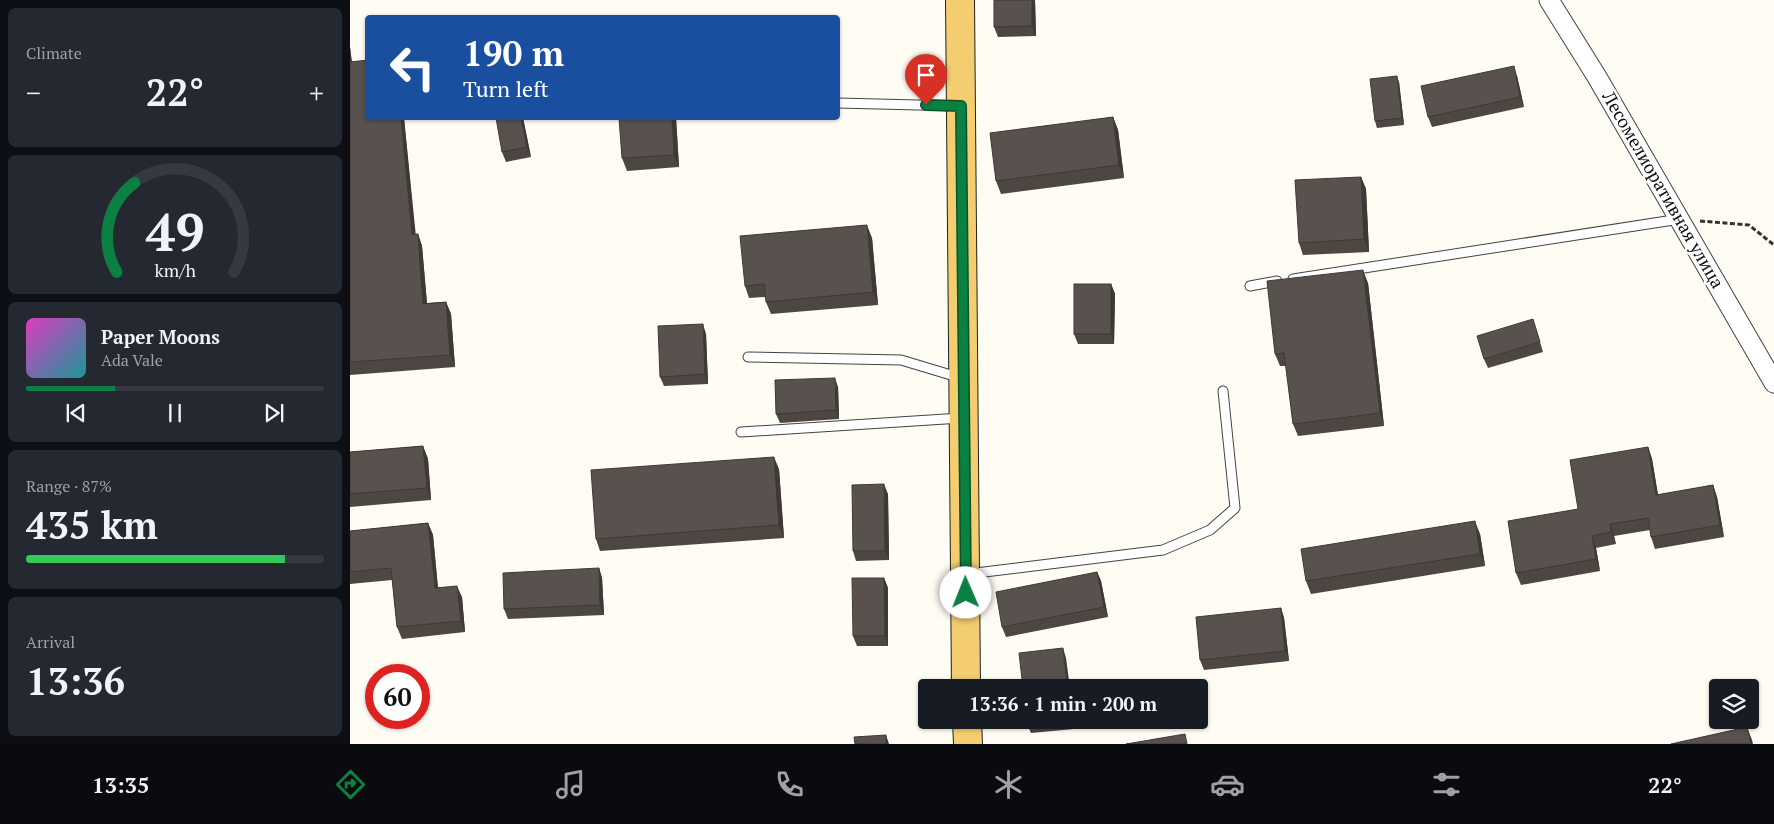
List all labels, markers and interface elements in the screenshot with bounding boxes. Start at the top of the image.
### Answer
text: 190 m [463,30,564,76]
icon: left [380,35,445,100]
text: Climate [26,42,82,64]
pin [905,54,947,105]
icon: arrive [912,61,940,89]
text: 22° [146,67,204,117]
text: − [26,74,41,111]
text: + [309,74,324,111]
text: Turn left [463,74,549,103]
street label: Лесомелиоративная улица [1597,86,1730,292]
text: 49 [146,197,204,266]
text: km/h [154,258,196,282]
text: Paper Moons [101,324,220,349]
text: Ada Vale [101,349,163,371]
icon: previous [62,399,90,427]
icon: pause [161,399,189,427]
icon: next [260,399,288,427]
text: Range · 87% [26,475,112,497]
text: 435 km [26,500,158,550]
position arrow [939,566,991,618]
text: Arrival [26,631,75,653]
text: 13:36 [26,656,125,706]
speed limit sign: 60 [365,664,430,729]
map controls [1709,679,1759,729]
button: layers [1709,679,1759,729]
text: 13:36 · 1 min · 200 m [969,691,1157,716]
icon: directions [333,767,368,802]
icon: music [553,767,588,802]
icon: phone [772,767,807,802]
icon: climate [991,767,1026,802]
icon: car [1210,767,1245,802]
icon: filters [1429,767,1464,802]
text: 13:35 [92,770,149,799]
text: 22° [1648,770,1682,799]

